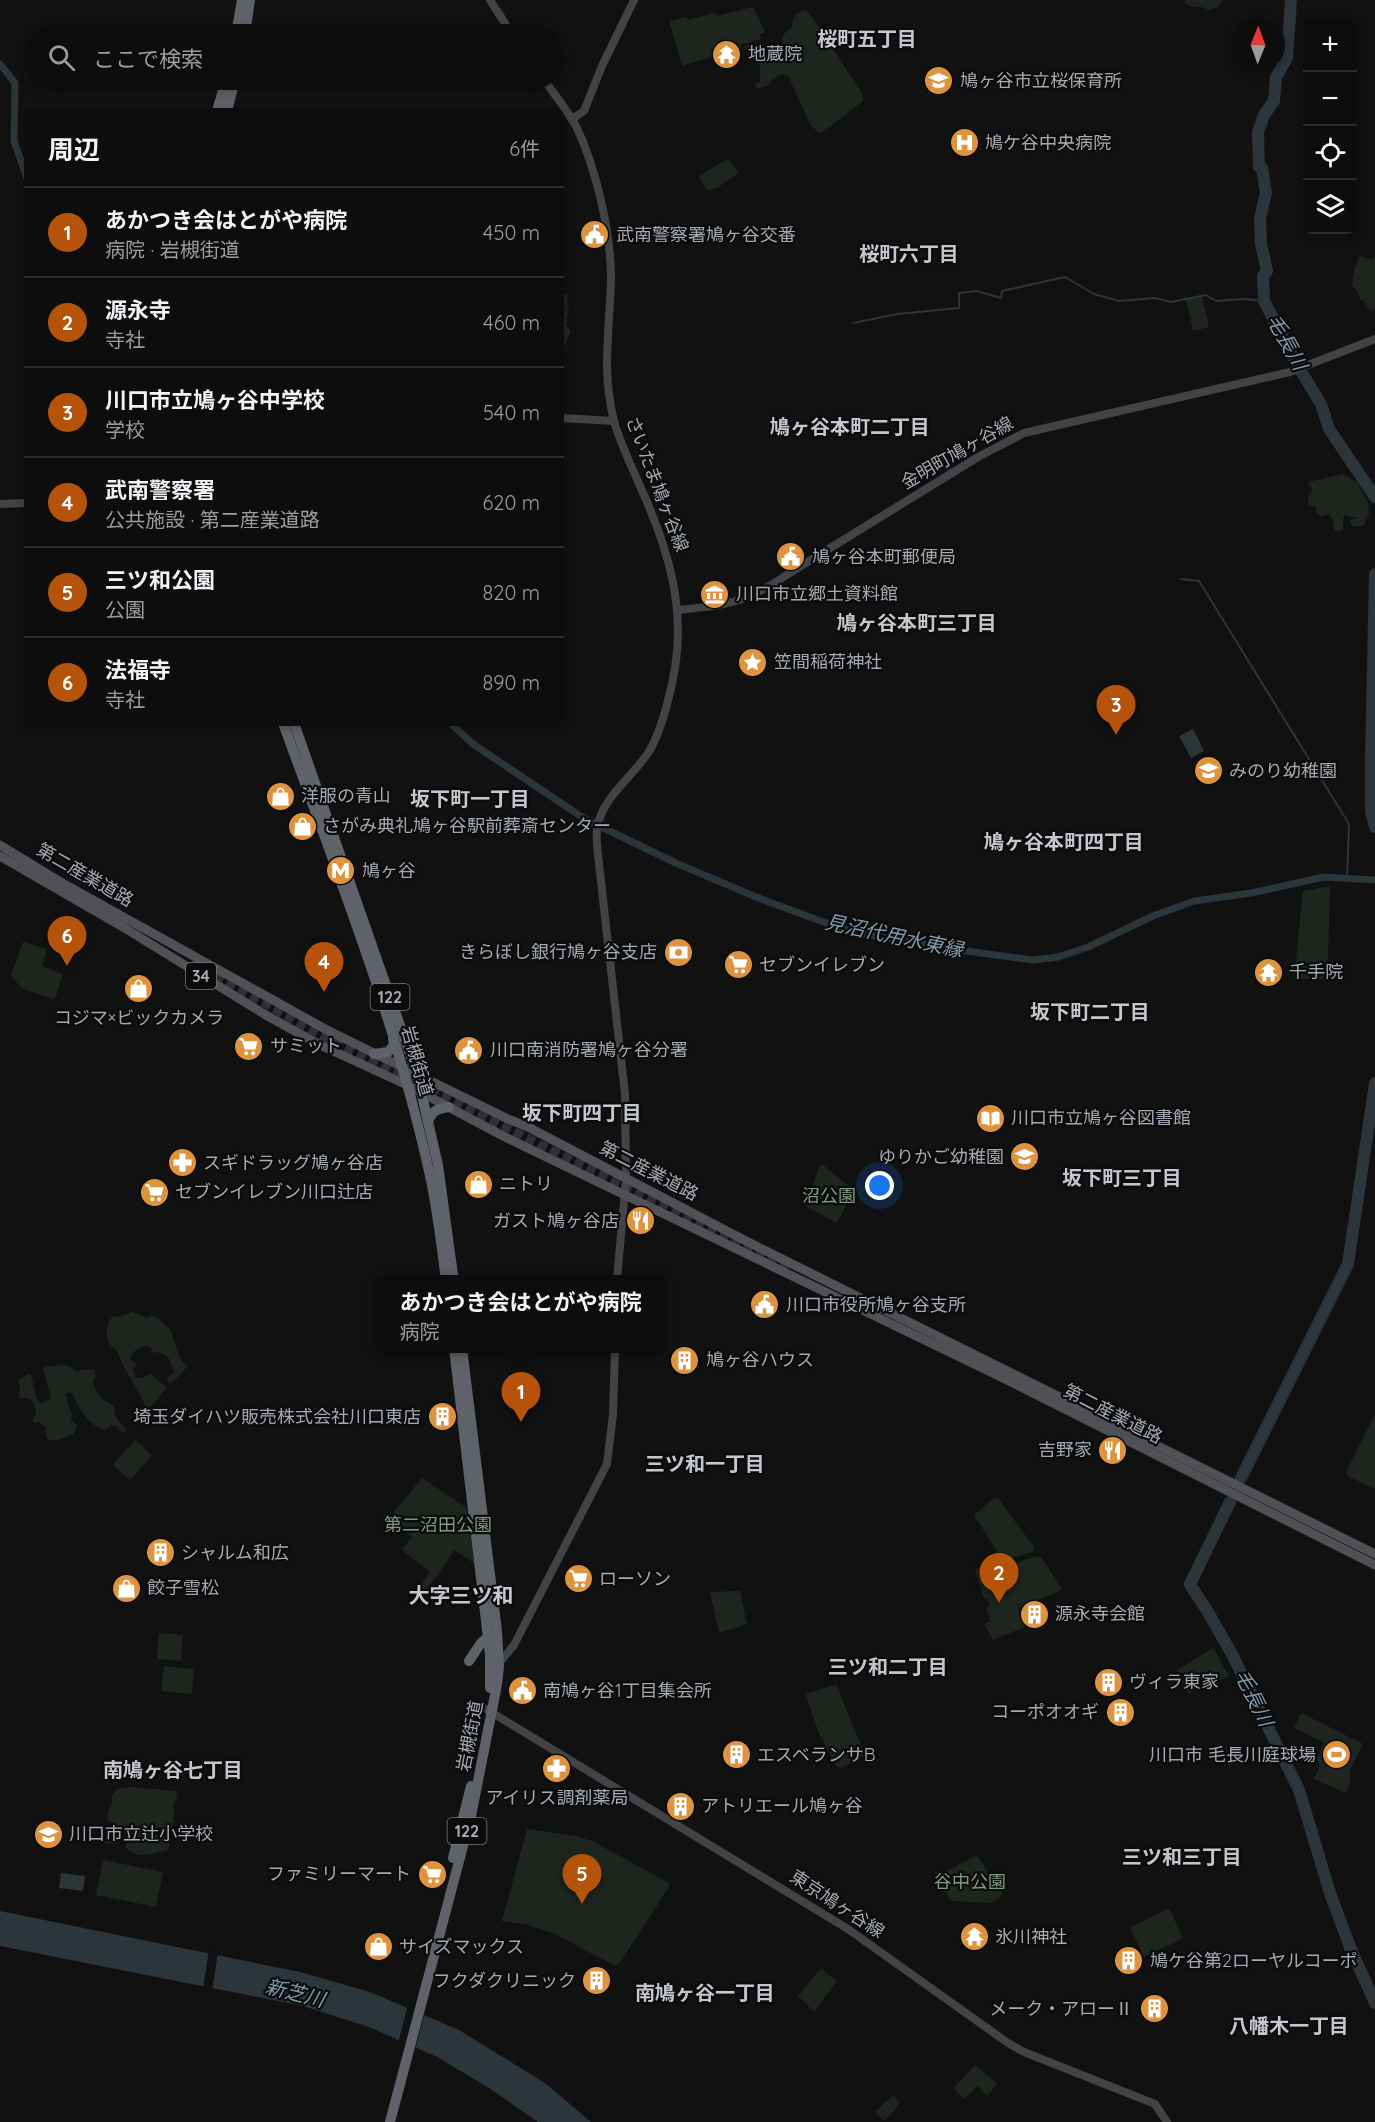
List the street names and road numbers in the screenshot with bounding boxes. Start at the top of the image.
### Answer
street label: 金明町鳩ヶ谷線 [896,411,1017,494]
street label: さいたま鳩ヶ谷線 [621,413,694,555]
street label: 第二産業道路 [33,838,138,912]
road number: 34 [186,963,216,989]
road number: 122 [370,984,410,1010]
street label: 岩槻街道 [397,1023,438,1099]
street label: 第二産業道路 [596,1136,703,1205]
street label: 第二産業道路 [1060,1379,1167,1448]
street label: 岩槻街道 [451,1698,488,1773]
road number: 122 [448,1818,486,1844]
street label: 東京鳩ヶ谷線 [786,1865,889,1943]

